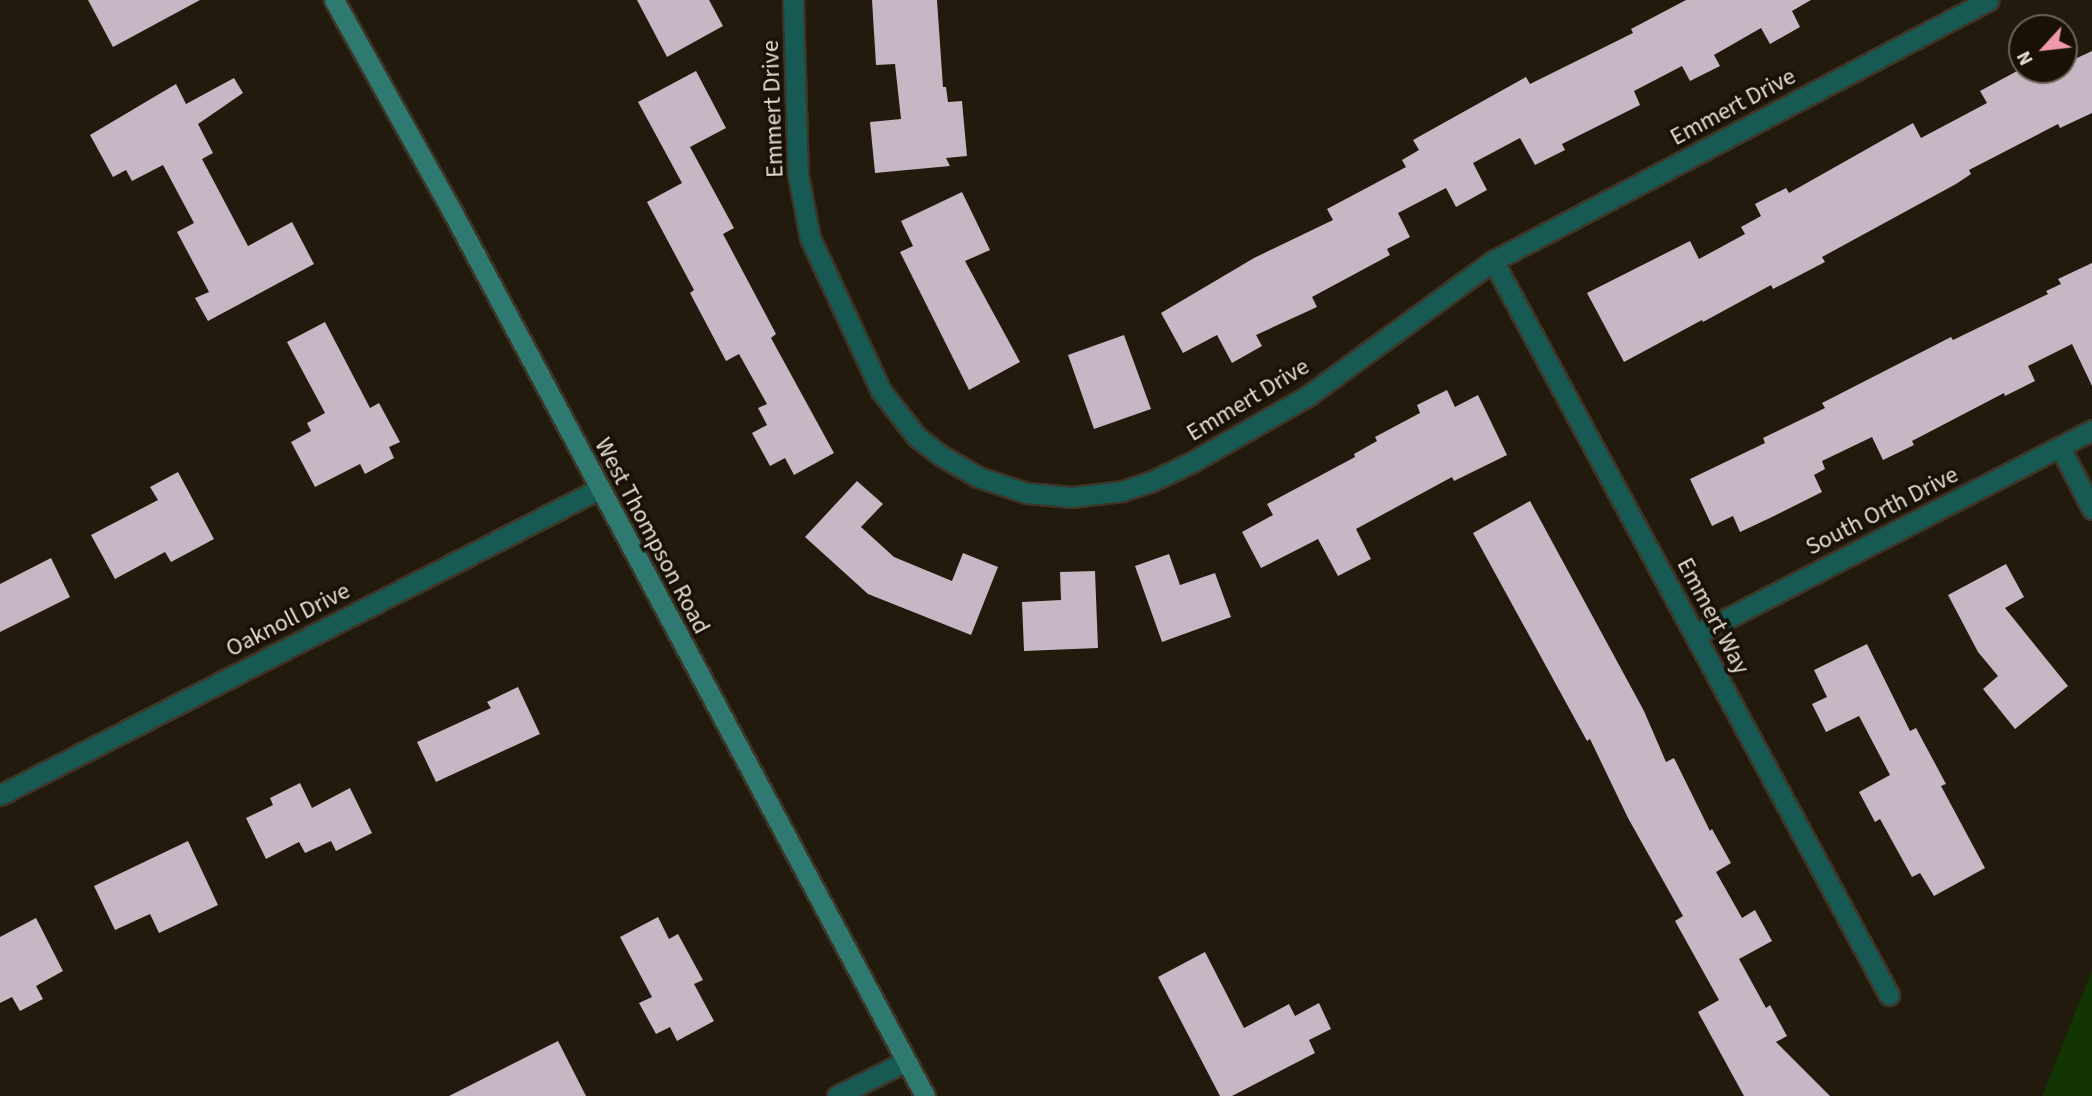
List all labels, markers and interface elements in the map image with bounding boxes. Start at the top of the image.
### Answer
north arrow [2008,14,2078,84]
street label: Emmert Drive [756,40,790,178]
text: N [2011,46,2041,70]
street label: Emmert Drive [1665,62,1801,152]
street label: Emmert Drive [1182,352,1314,448]
street label: West Thompson Road [588,433,716,639]
street label: South Orth Drive [1801,460,1963,562]
street label: Emmert Way [1670,553,1756,679]
street label: Oaknoll Drive [221,577,355,663]

